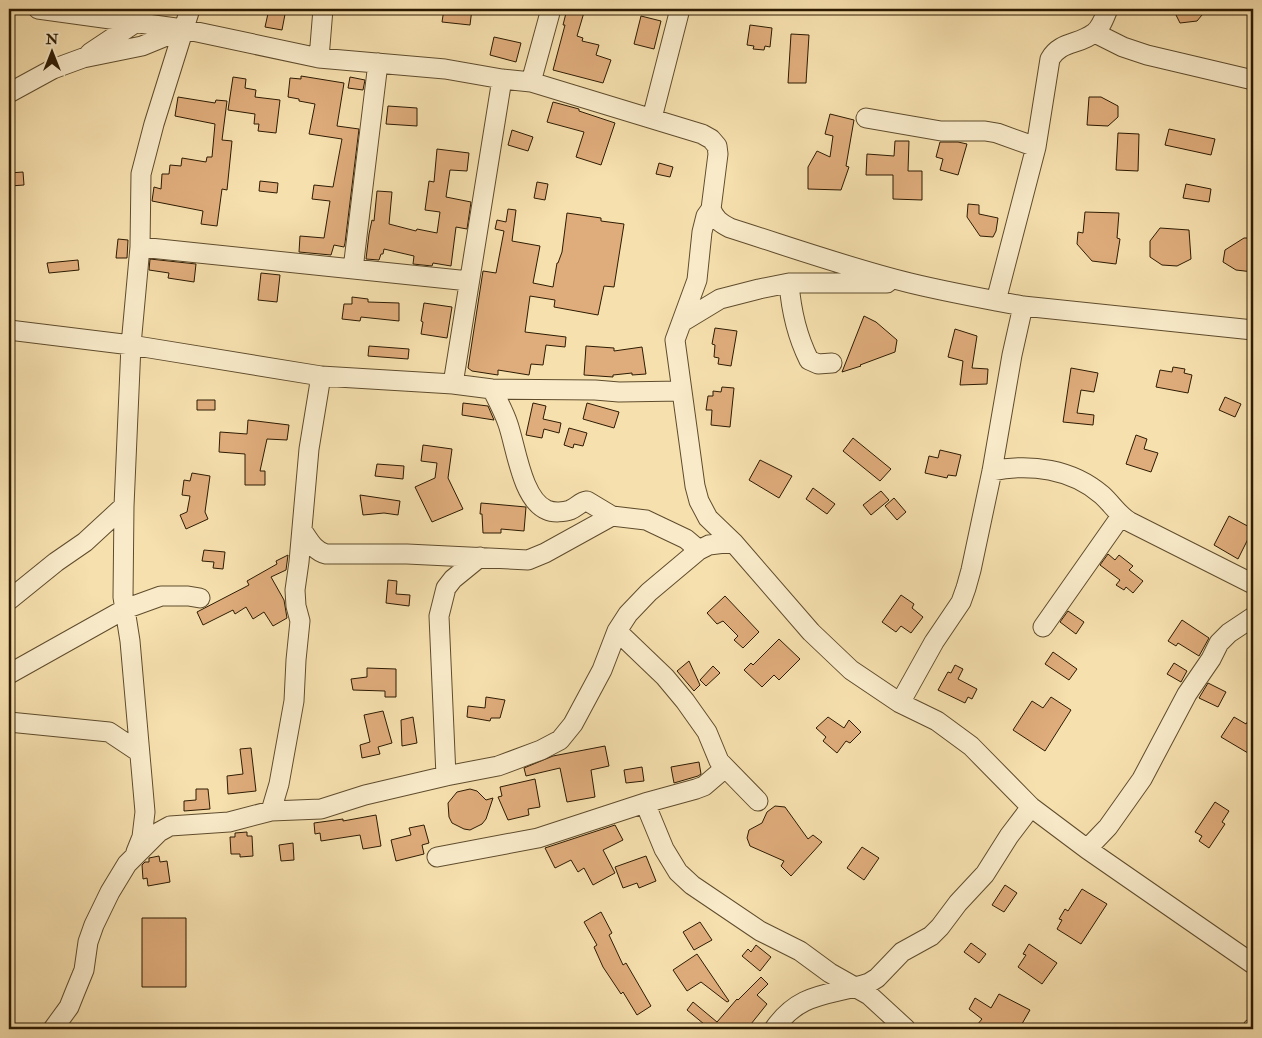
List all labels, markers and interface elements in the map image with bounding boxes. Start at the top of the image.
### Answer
north arrow [28,28,78,78]
text: N [45,31,59,48]

